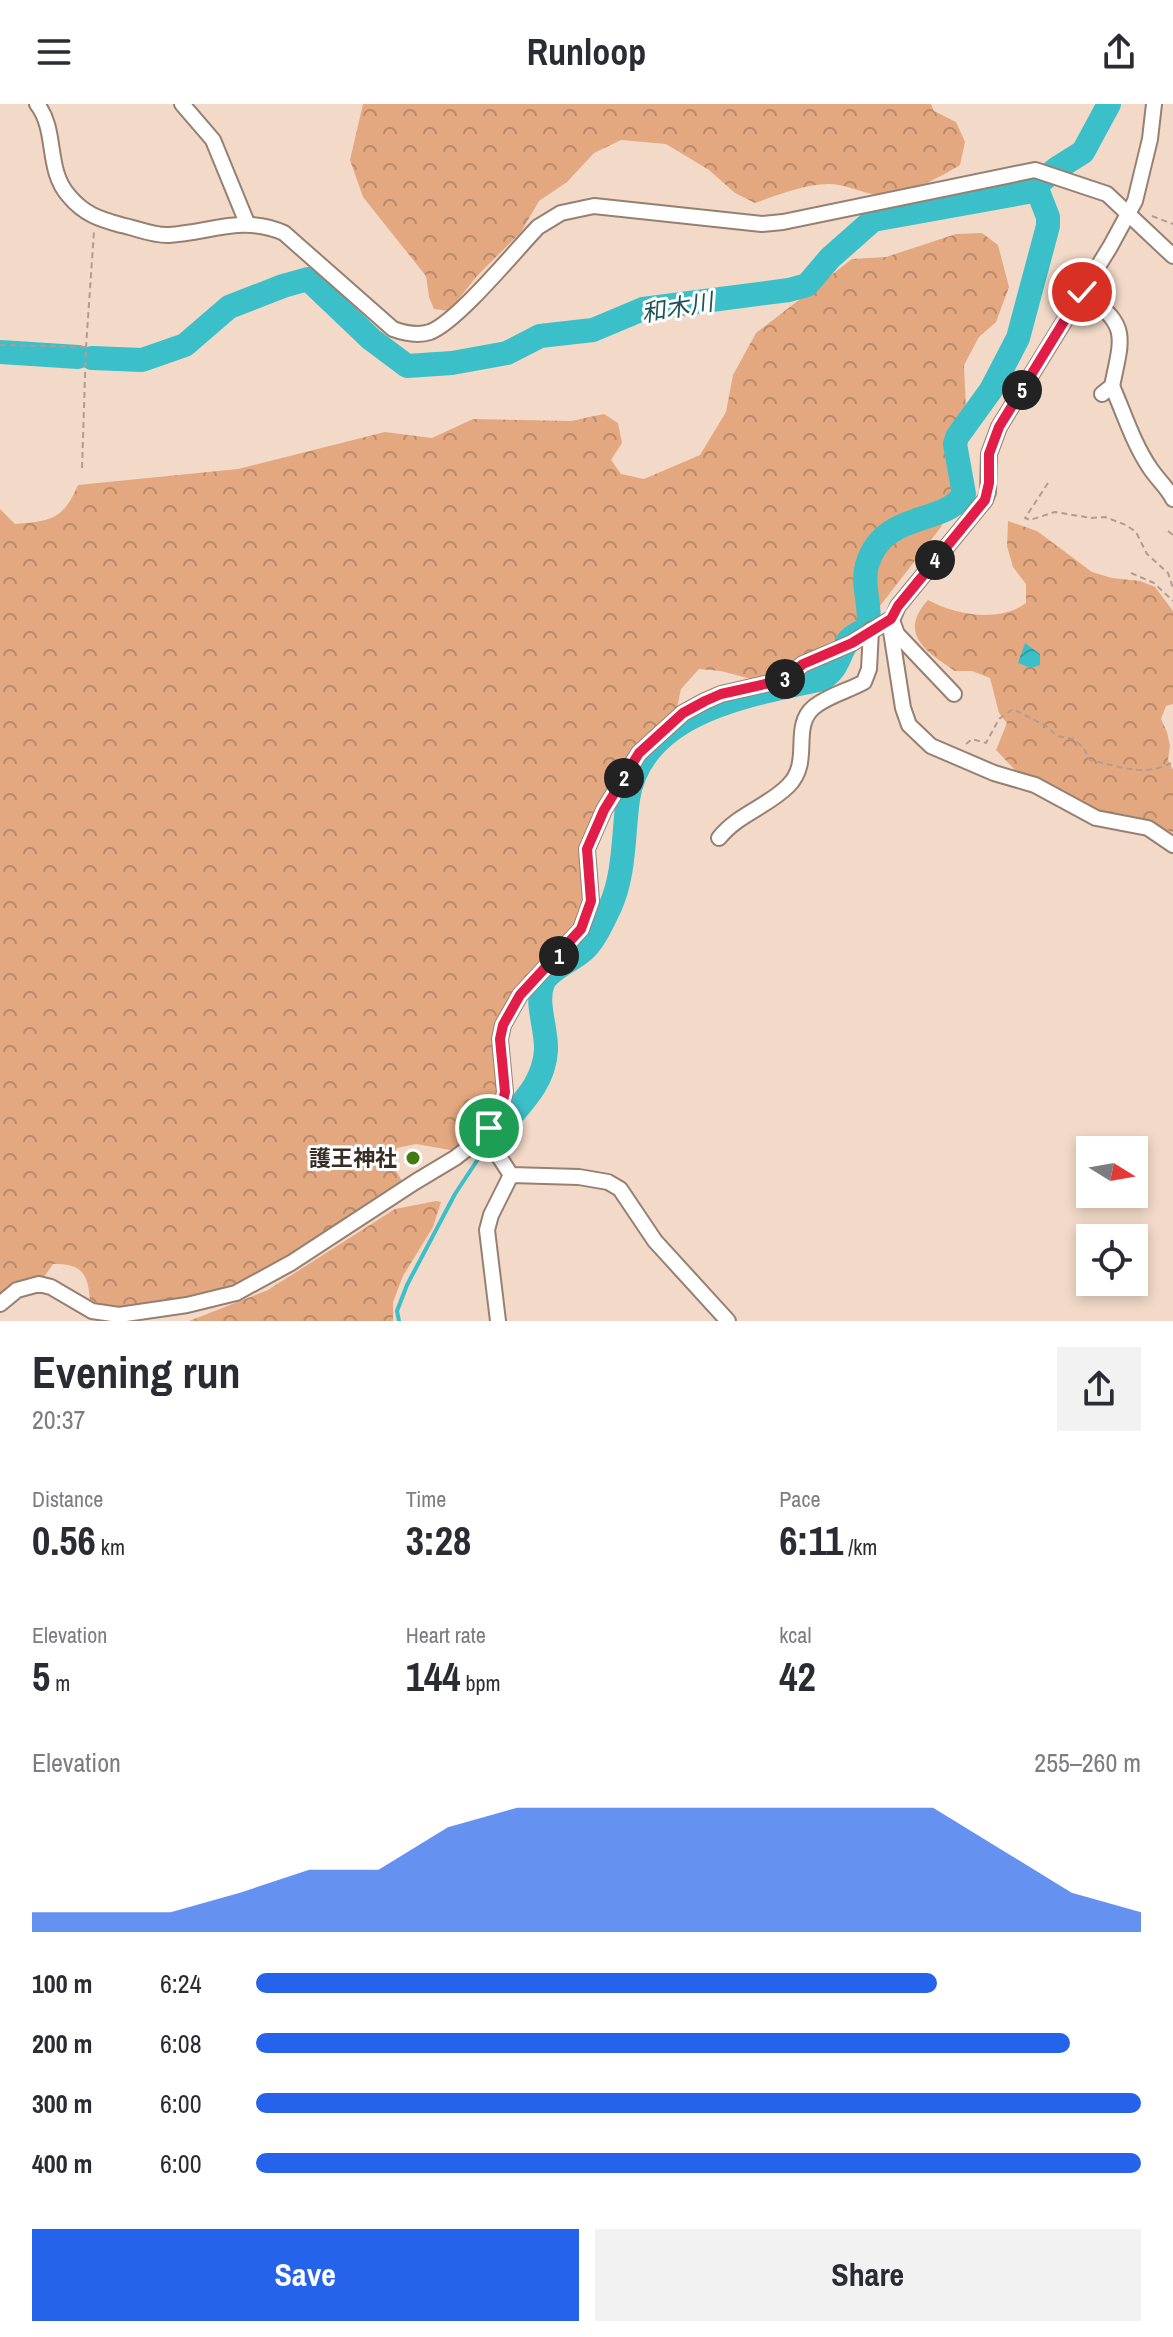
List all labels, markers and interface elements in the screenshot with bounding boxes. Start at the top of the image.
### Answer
text: Runloop [527,28,646,76]
icon: menu [32,30,76,74]
icon: share [1097,30,1141,74]
pin [1048,258,1116,326]
icon: check [1060,270,1104,314]
water label: 和木川 [639,284,718,329]
pin: 5 [1002,370,1042,410]
text: 5 [1017,375,1027,405]
pin: 4 [915,540,955,580]
text: 4 [930,545,940,575]
pin: 3 [765,659,805,699]
text: 3 [780,664,790,694]
pin: 2 [604,758,644,798]
text: 2 [619,763,629,793]
pin: 1 [539,936,579,976]
text: 1 [554,941,564,971]
pin [455,1094,523,1162]
icon: arrive [467,1106,511,1150]
north arrow [1076,1136,1148,1208]
map controls [1076,1136,1148,1296]
place label: 護王神社 [309,1143,397,1173]
marker: 護王神社 [404,1149,422,1167]
button: locate [1076,1224,1148,1296]
text: Evening run [32,1342,241,1402]
button: share [1057,1347,1141,1431]
text: 20:37 [32,1402,85,1437]
text: Distance [32,1484,103,1514]
text: Time [406,1484,446,1514]
text: Pace [779,1484,820,1514]
text: 0.56 [32,1514,96,1567]
text: 3:28 [406,1514,471,1567]
text: 6:11 [779,1514,843,1567]
text: km [96,1532,125,1562]
text: /km [843,1532,877,1562]
text: Elevation [32,1620,107,1650]
text: Heart rate [406,1620,486,1650]
text: kcal [779,1620,811,1650]
text: 5 [32,1650,50,1703]
text: 144 [406,1650,460,1703]
text: 42 [779,1650,816,1703]
text: m [50,1668,70,1698]
text: bpm [460,1668,501,1698]
text: Elevation [32,1745,121,1780]
text: 255–260 m [1034,1745,1141,1780]
text: 100 m [32,1966,92,2001]
text: 6:24 [160,1966,202,2001]
text: 200 m [32,2026,92,2061]
text: 6:08 [160,2026,202,2061]
text: 300 m [32,2086,92,2121]
text: 6:00 [160,2086,202,2121]
text: 400 m [32,2146,92,2181]
text: 6:00 [160,2146,202,2181]
button: Save [32,2229,579,2321]
button: Share [595,2229,1141,2321]

